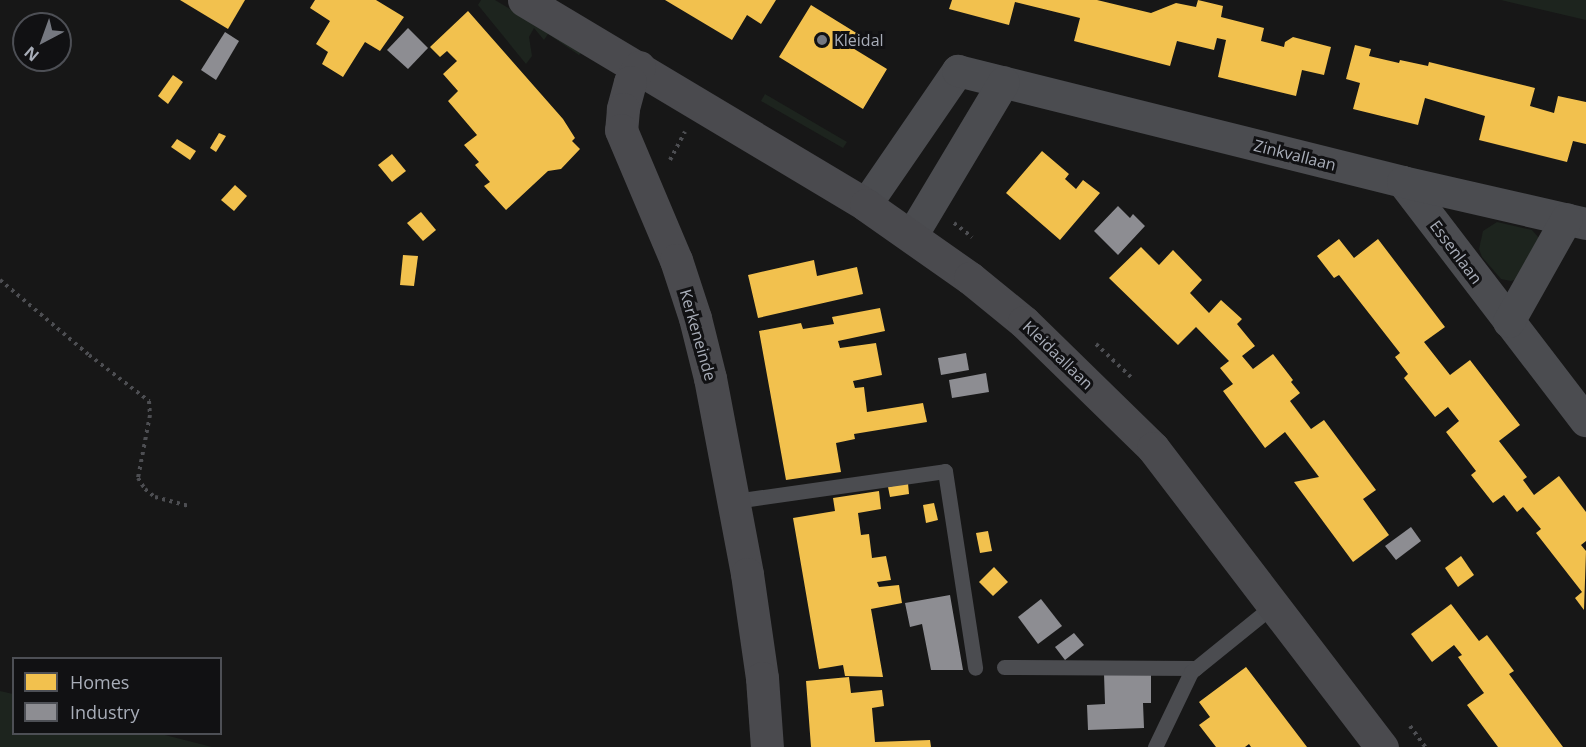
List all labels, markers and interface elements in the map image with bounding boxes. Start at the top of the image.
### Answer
north arrow [12,12,72,72]
place label: Kleidal [834,30,884,50]
marker: Kleidal [815,33,829,47]
text: N [19,42,44,67]
street label: Zinkvallaan [1252,136,1338,174]
street label: Essenlaan [1426,216,1486,288]
street label: Kerkeneinde [676,287,720,383]
street label: Kleidaallaan [1019,317,1097,393]
legend [12,657,222,735]
text: Homes [70,670,129,694]
text: Industry [70,700,140,724]

